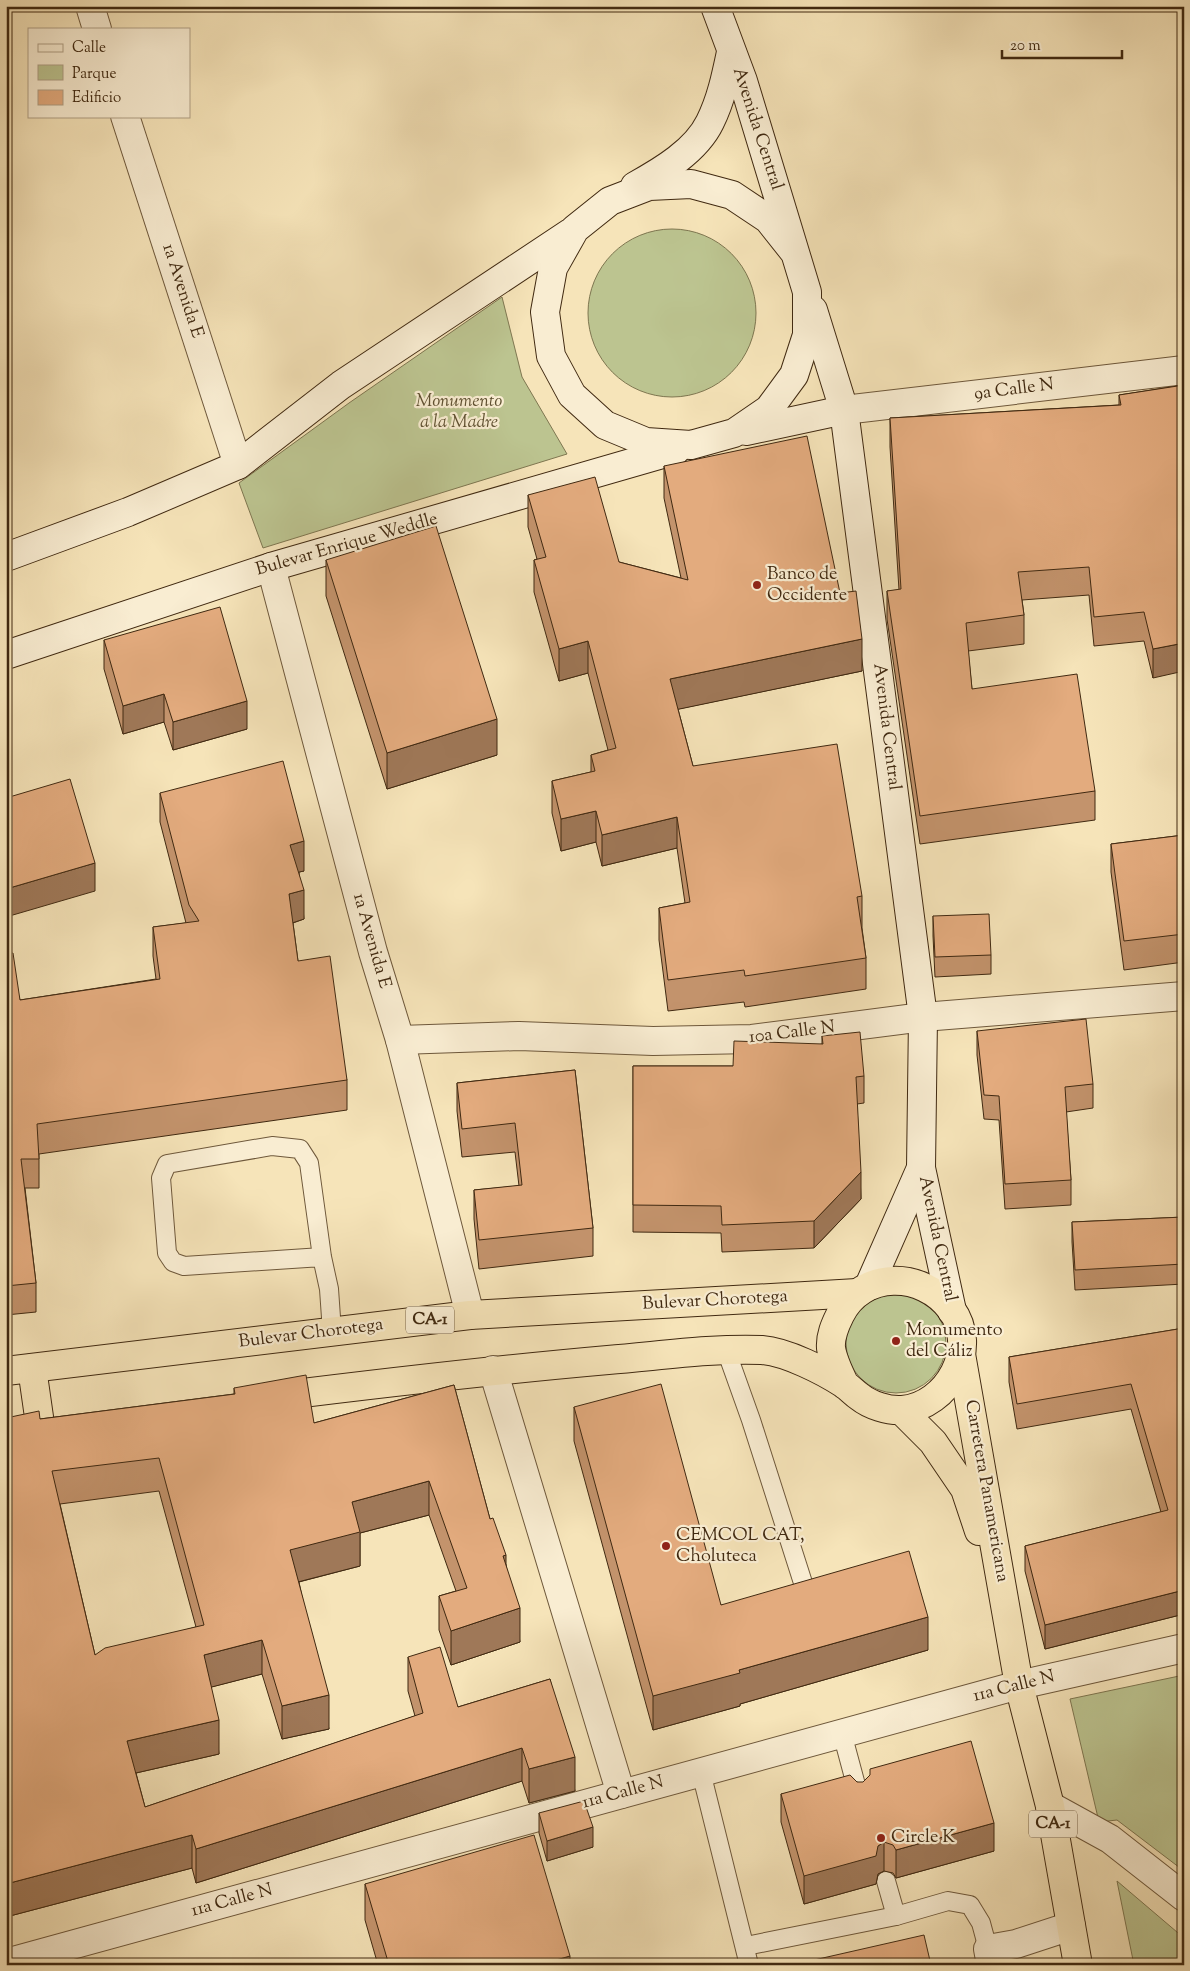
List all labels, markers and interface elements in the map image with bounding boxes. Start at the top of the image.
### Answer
legend [28,28,190,118]
scale bar [1002,28,1122,60]
text: 20 m [1010,36,1041,57]
text: Calle [72,38,106,59]
text: Parque [72,64,116,85]
street label: Avenida Central [725,64,789,194]
text: Edificio [72,88,121,109]
street label: 1a Avenida E [154,240,210,342]
street label: 9a Calle N [973,372,1055,408]
park label: Monumento a la Madre [416,389,502,436]
street label: Bulevar Enrique Weddle [253,507,441,583]
place label: Banco de Occidente [767,562,847,609]
marker: Banco de Occidente [751,579,763,591]
street label: Avenida Central [865,662,907,792]
street label: 1a Avenida E [345,890,397,992]
street label: 10a Calle N [747,1015,837,1051]
street label: Avenida Central [911,1174,963,1304]
street label: Bulevar Chorotega [642,1284,788,1318]
road number: CA-1 [406,1306,454,1334]
street label: Bulevar Chorotega [237,1312,385,1356]
place label: Monumento del Cáliz [906,1318,1003,1365]
marker: Monumento del Cáliz [890,1335,902,1347]
street label: Carretera Panamericana [957,1398,1015,1584]
place label: CEMCOL CAT, Choluteca [676,1523,805,1570]
marker: CEMCOL CAT, Choluteca [660,1540,672,1552]
street label: 11a Calle N [970,1664,1058,1710]
street label: 11a Calle N [579,1770,667,1816]
road number: CA-1 [1029,1810,1077,1838]
place label: Circle K [891,1825,955,1851]
marker: Circle K [875,1832,887,1844]
street label: 11a Calle N [188,1878,276,1924]

